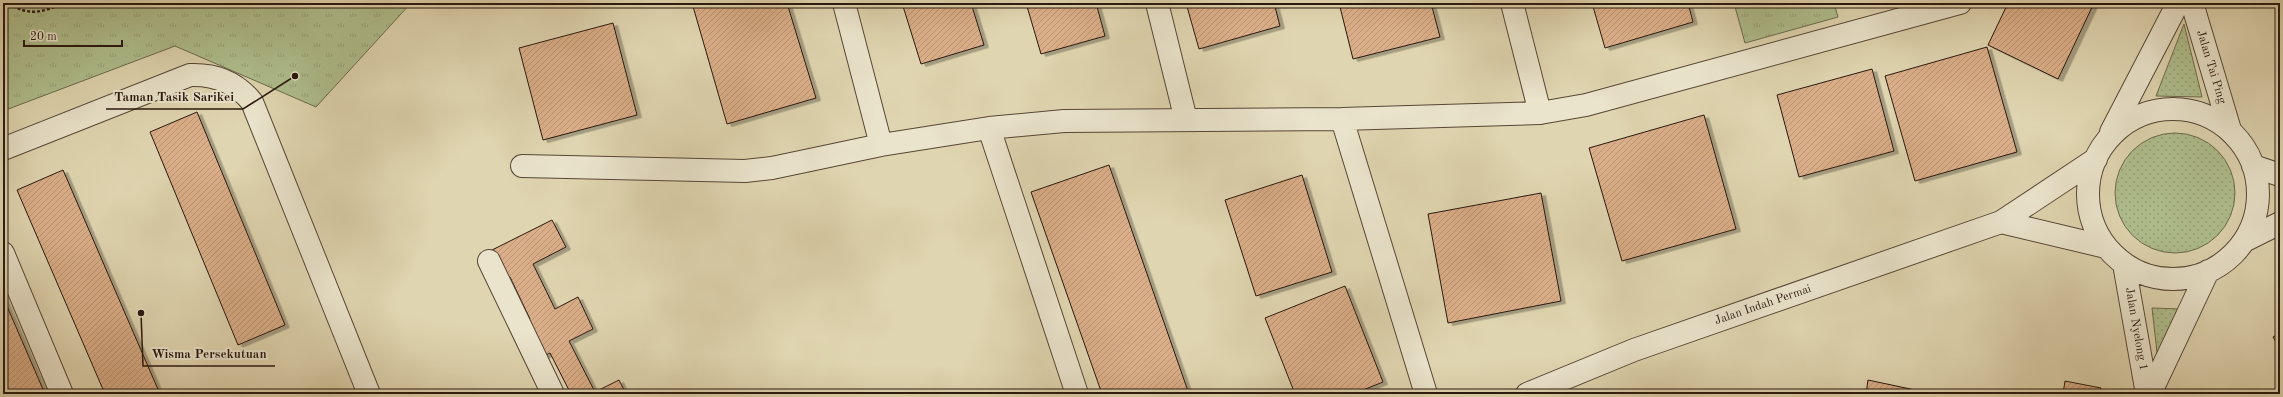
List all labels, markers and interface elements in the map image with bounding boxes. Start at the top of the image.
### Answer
scale bar [24,22,122,48]
street label: Jalan Tai Ping [2194,29,2228,106]
text: 20 m [30,31,57,43]
callout: Taman Tasik Sarikei [106,84,243,109]
text: Taman Tasik Sarikei [114,91,234,104]
street label: Jalan Indah Permai [1713,283,1813,327]
street label: Jalan Nyelong 1 [2123,286,2149,372]
callout: Wisma Persekutuan [143,341,275,366]
text: Wisma Persekutuan [151,348,267,361]

